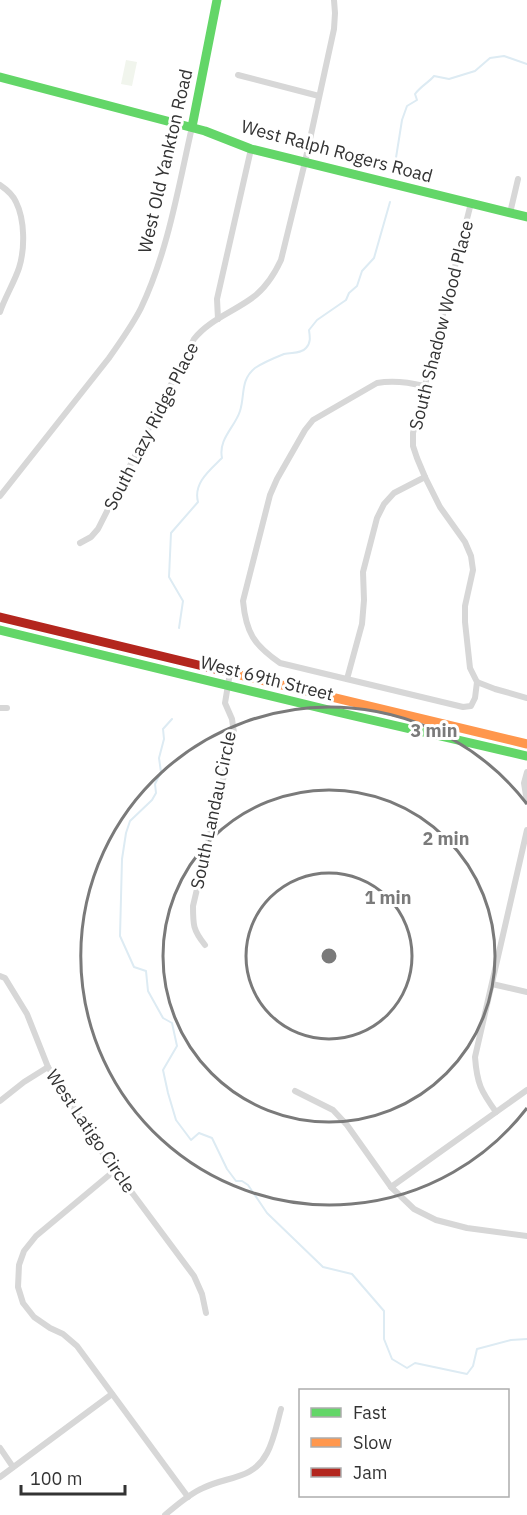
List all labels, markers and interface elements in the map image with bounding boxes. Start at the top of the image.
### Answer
street label: West Old Yankton Road [133,67,197,255]
street label: West Ralph Rogers Road [239,114,435,188]
street label: South Shadow Wood Place [404,218,478,432]
street label: South Lazy Ridge Place [99,338,204,514]
street label: West 69th Street [198,650,336,706]
text: 3 min [410,719,458,742]
street label: South Landau Circle [185,729,241,891]
text: 2 min [422,827,470,850]
text: 1 min [364,886,412,909]
centre of rings [319,946,339,966]
street label: West Latigo Circle [41,1065,141,1197]
legend [299,1389,509,1497]
text: Fast [353,1401,387,1424]
text: Slow [353,1431,392,1454]
scale bar [21,1458,124,1496]
text: Jam [353,1461,388,1484]
text: 100 m [30,1467,82,1490]

